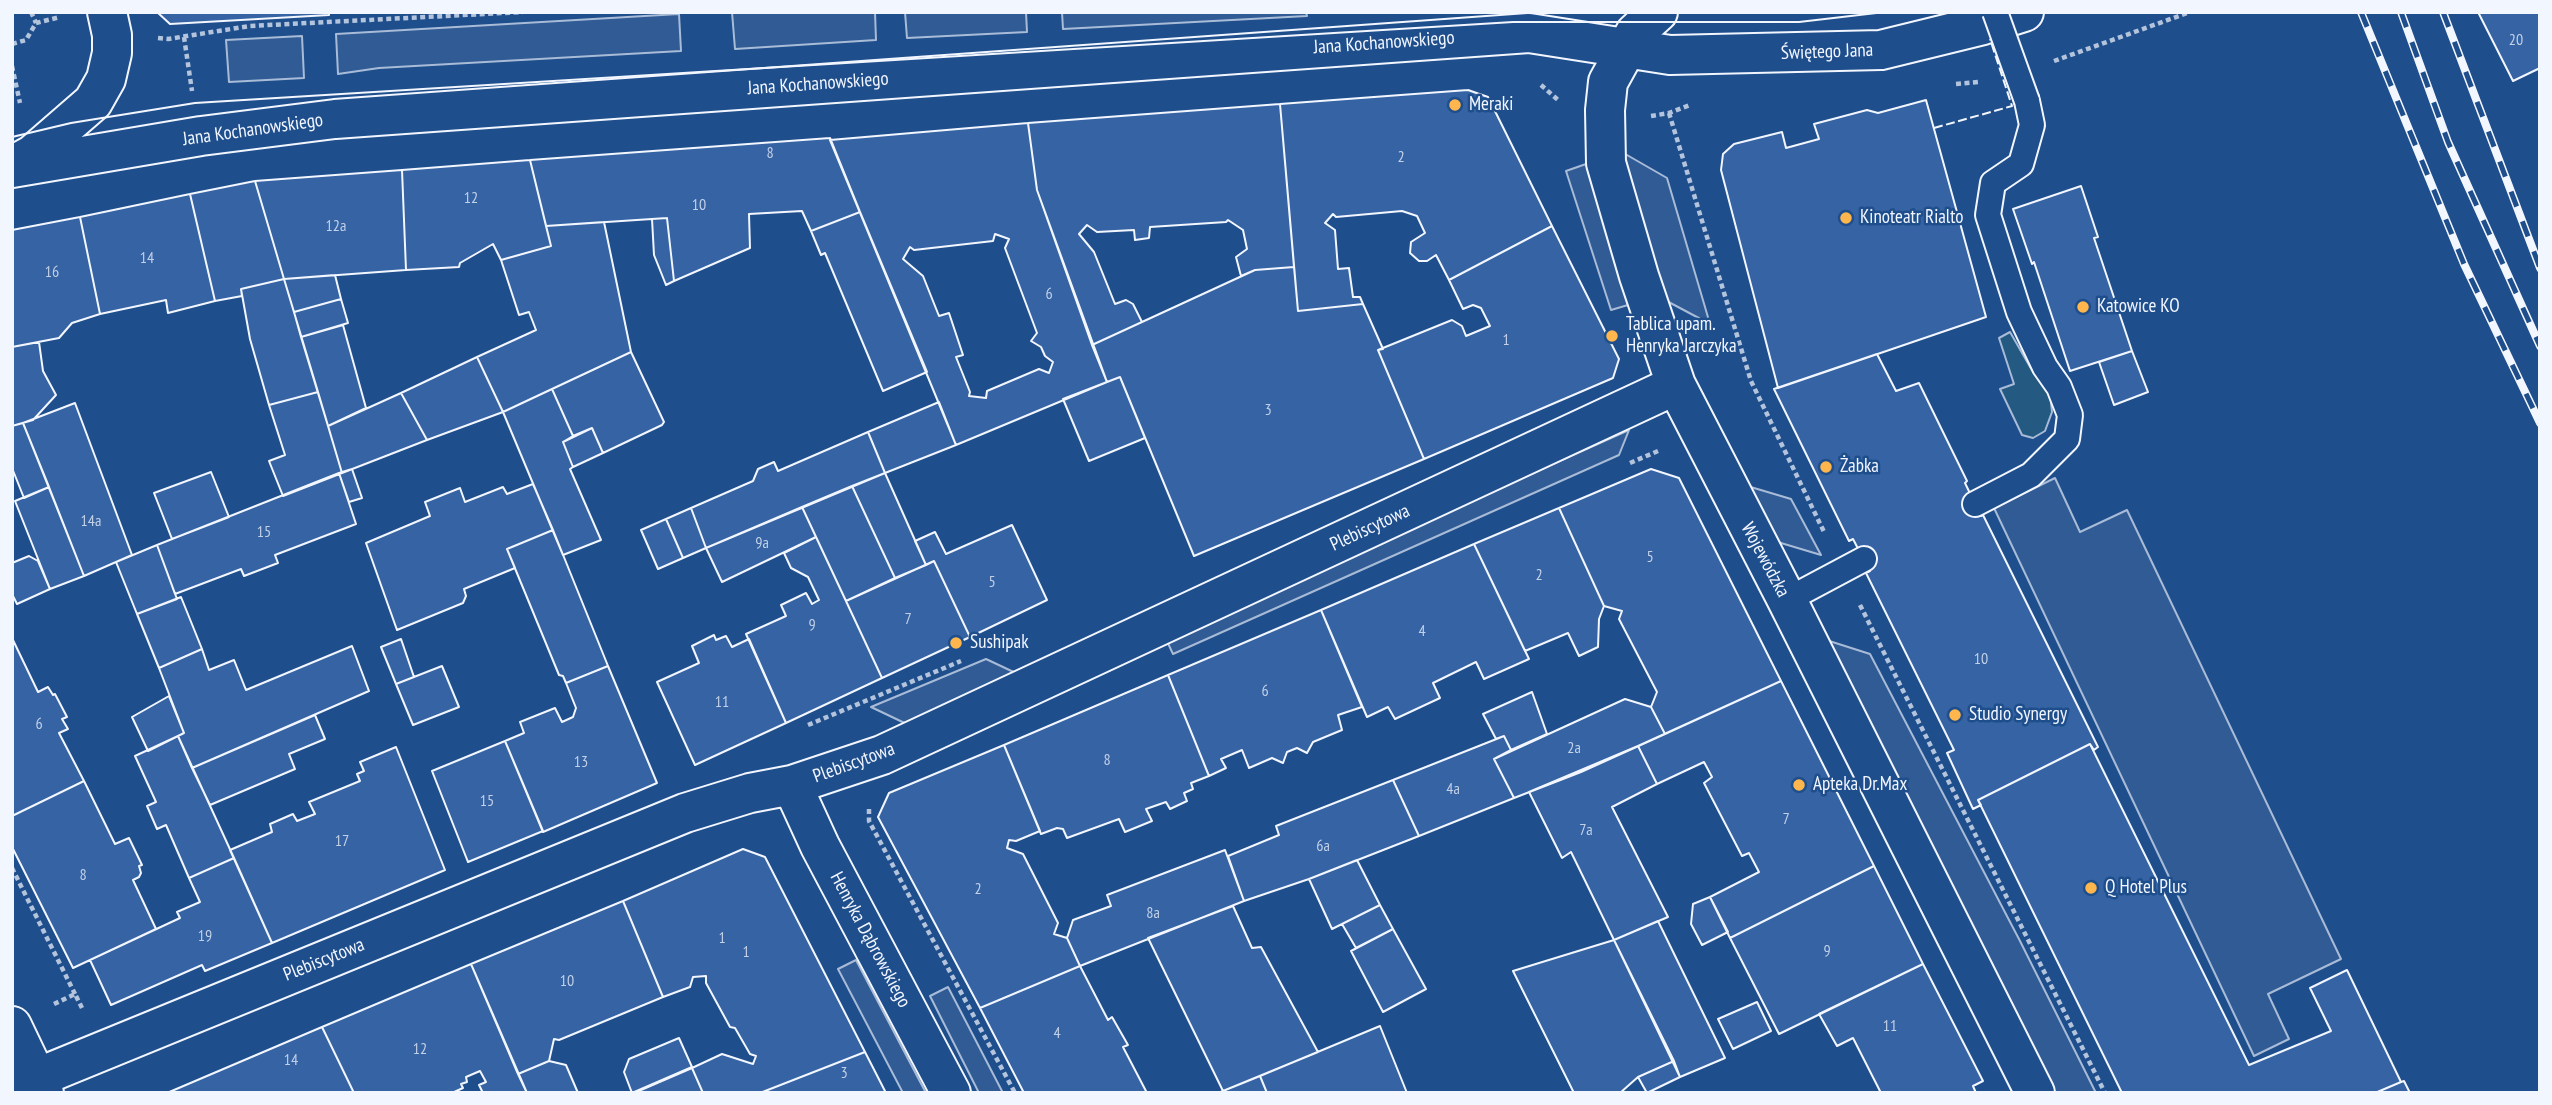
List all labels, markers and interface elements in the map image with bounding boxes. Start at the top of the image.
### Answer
street label: Jana Kochanowskiego [1313,27,1455,59]
house number: 20 [2509,30,2523,50]
street label: Świętego Jana [1780,39,1874,65]
street label: Jana Kochanowskiego [747,68,889,100]
place label: Meraki [1469,94,1513,116]
marker: Meraki [1447,97,1463,113]
street label: Jana Kochanowskiego [181,109,325,151]
house number: 8 [766,143,774,163]
house number: 2 [1397,147,1405,167]
house number: 12 [464,188,478,208]
house number: 10 [692,195,706,215]
place label: Kinoteatr Rialto [1860,207,1964,229]
marker: Kinoteatr Rialto [1838,210,1854,226]
house number: 12a [326,216,346,236]
house number: 14 [140,248,154,268]
house number: 16 [45,262,59,282]
house number: 6 [1045,284,1053,304]
place label: Katowice KO [2097,296,2180,318]
marker: Katowice KO [2075,299,2091,315]
place label: Tablica upam. Henryka Jarczyka [1626,314,1736,358]
marker: Tablica upam. Henryka Jarczyka [1604,328,1620,344]
house number: 1 [1502,330,1510,350]
house number: 3 [1264,400,1272,420]
place label: Żabka [1840,456,1879,478]
marker: Żabka [1818,459,1834,475]
street label: Plebiscytowa [1327,500,1413,556]
house number: 14a [81,511,101,531]
street label: Wojewódzka [1736,519,1794,601]
house number: 15 [257,522,271,542]
house number: 9a [755,533,769,553]
house number: 5 [1646,547,1654,567]
house number: 2 [1535,565,1543,585]
house number: 5 [988,572,996,592]
house number: 7 [904,609,912,629]
house number: 9 [808,615,816,635]
house number: 4 [1418,621,1426,641]
place label: Sushipak [970,632,1029,654]
marker: Sushipak [948,635,964,651]
house number: 10 [1974,649,1988,669]
house number: 6 [1261,681,1269,701]
house number: 11 [715,692,729,712]
place label: Studio Synergy [1969,704,2067,726]
marker: Studio Synergy [1947,707,1963,723]
house number: 6 [35,714,43,734]
street label: Plebiscytowa [810,738,898,788]
house number: 2a [1567,738,1581,758]
house number: 8 [1103,750,1111,770]
house number: 13 [574,752,588,772]
place label: Apteka Dr.Max [1813,774,1907,796]
marker: Apteka Dr.Max [1791,777,1807,793]
house number: 4a [1446,779,1460,799]
house number: 15 [480,791,494,811]
house number: 7 [1782,809,1790,829]
house number: 7a [1579,820,1593,840]
house number: 17 [335,831,349,851]
house number: 6a [1316,836,1330,856]
house number: 8 [79,865,87,885]
street label: Henryka Dąbrowskiego [825,868,915,1012]
place label: Q Hotel Plus [2105,877,2187,899]
house number: 2 [974,879,982,899]
marker: Q Hotel Plus [2083,880,2099,896]
house number: 8a [1146,903,1160,923]
house number: 19 [198,926,212,946]
house number: 1 [718,928,726,948]
street label: Plebiscytowa [280,933,368,987]
house number: 9 [1823,941,1831,961]
house number: 1 [742,942,750,962]
house number: 10 [560,971,574,991]
house number: 11 [1883,1016,1897,1036]
house number: 4 [1053,1023,1061,1043]
house number: 12 [413,1039,427,1059]
house number: 14 [284,1050,298,1070]
house number: 3 [840,1063,848,1083]

